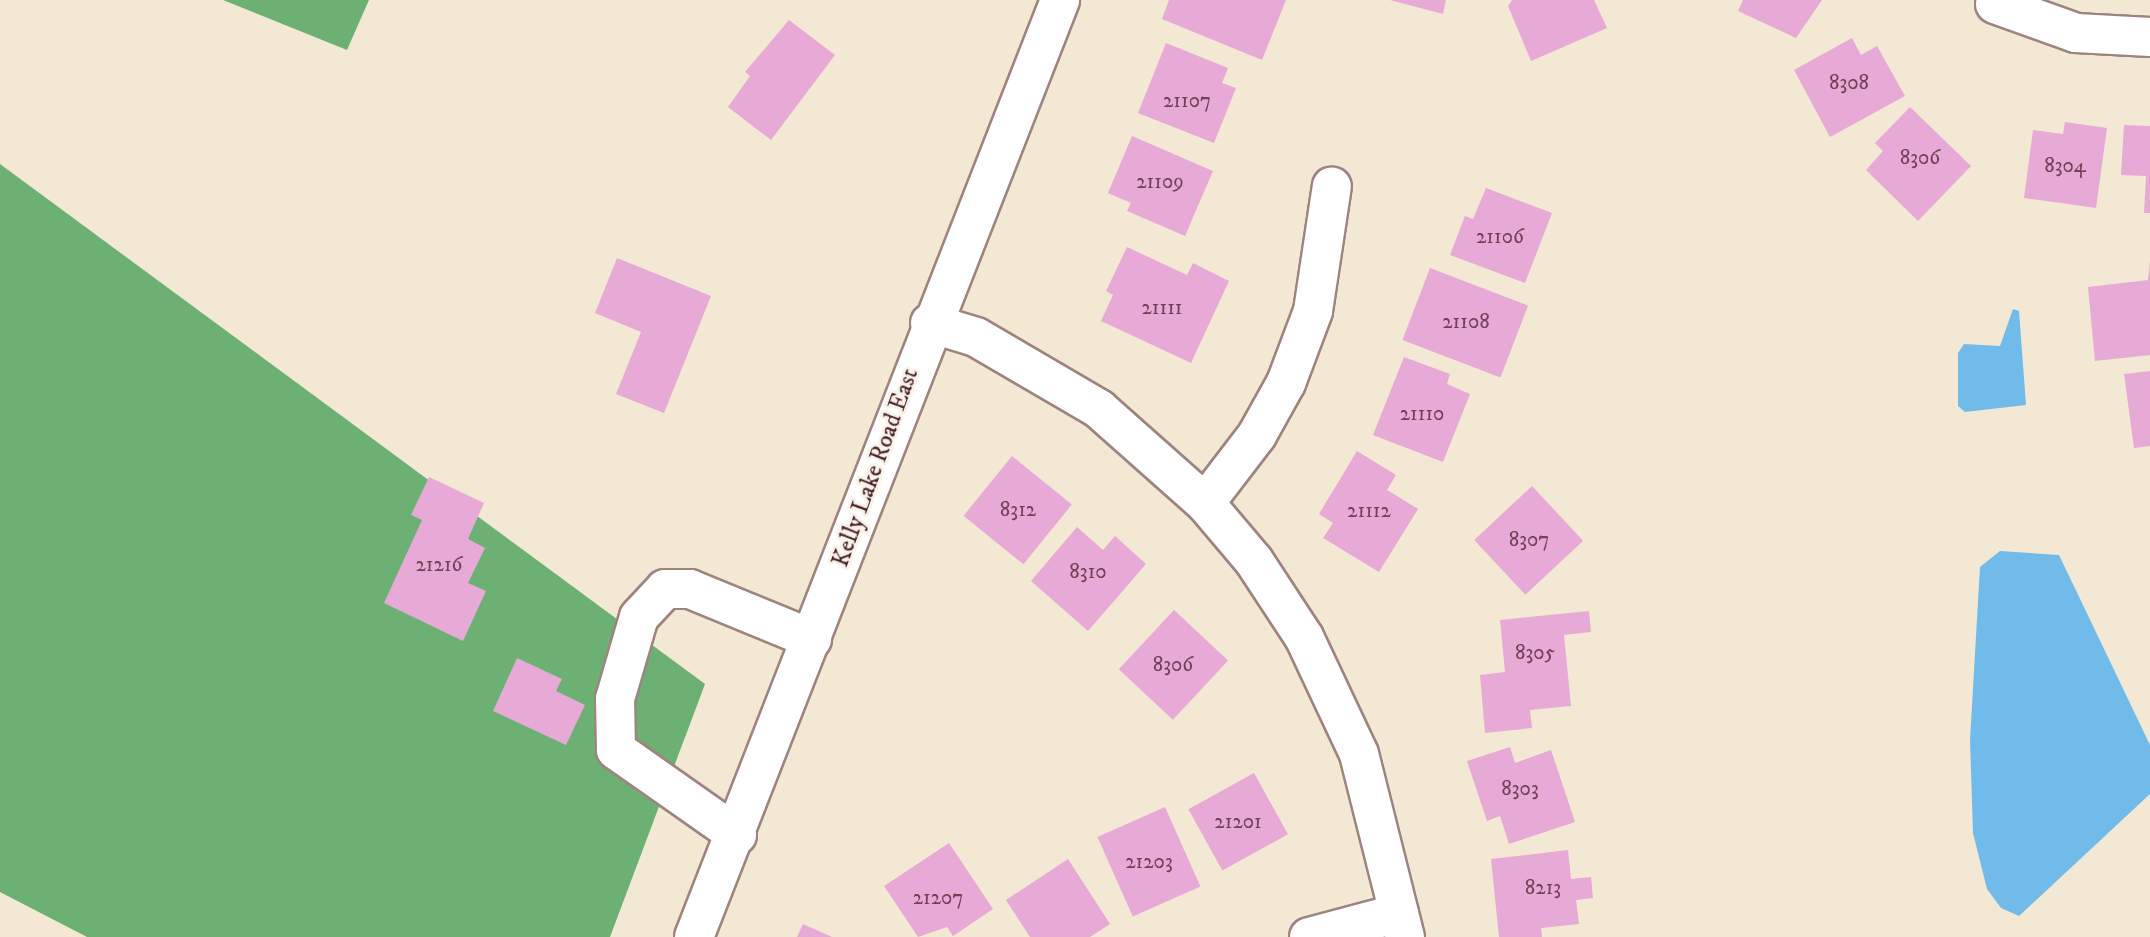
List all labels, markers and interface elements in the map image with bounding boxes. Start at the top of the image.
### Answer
house number: 8308 [1829,70,1869,96]
house number: 21107 [1163,88,1211,114]
house number: 8306 [1900,145,1940,171]
house number: 8304 [2044,153,2086,179]
house number: 21109 [1136,169,1184,195]
house number: 21106 [1476,224,1524,250]
house number: 21111 [1141,295,1183,321]
house number: 21108 [1442,309,1490,335]
street label: Kelly Lake Road East [827,365,925,571]
house number: 21110 [1400,401,1444,427]
house number: 8312 [1000,497,1036,523]
house number: 21112 [1347,498,1391,524]
house number: 8307 [1509,527,1549,553]
house number: 21216 [416,552,462,578]
house number: 8310 [1069,559,1107,585]
house number: 8305 [1515,640,1555,666]
house number: 8306 [1153,652,1193,678]
house number: 8303 [1501,776,1539,802]
house number: 21201 [1214,809,1262,835]
house number: 21203 [1125,849,1173,875]
house number: 8213 [1525,875,1561,901]
house number: 21207 [913,885,963,911]

